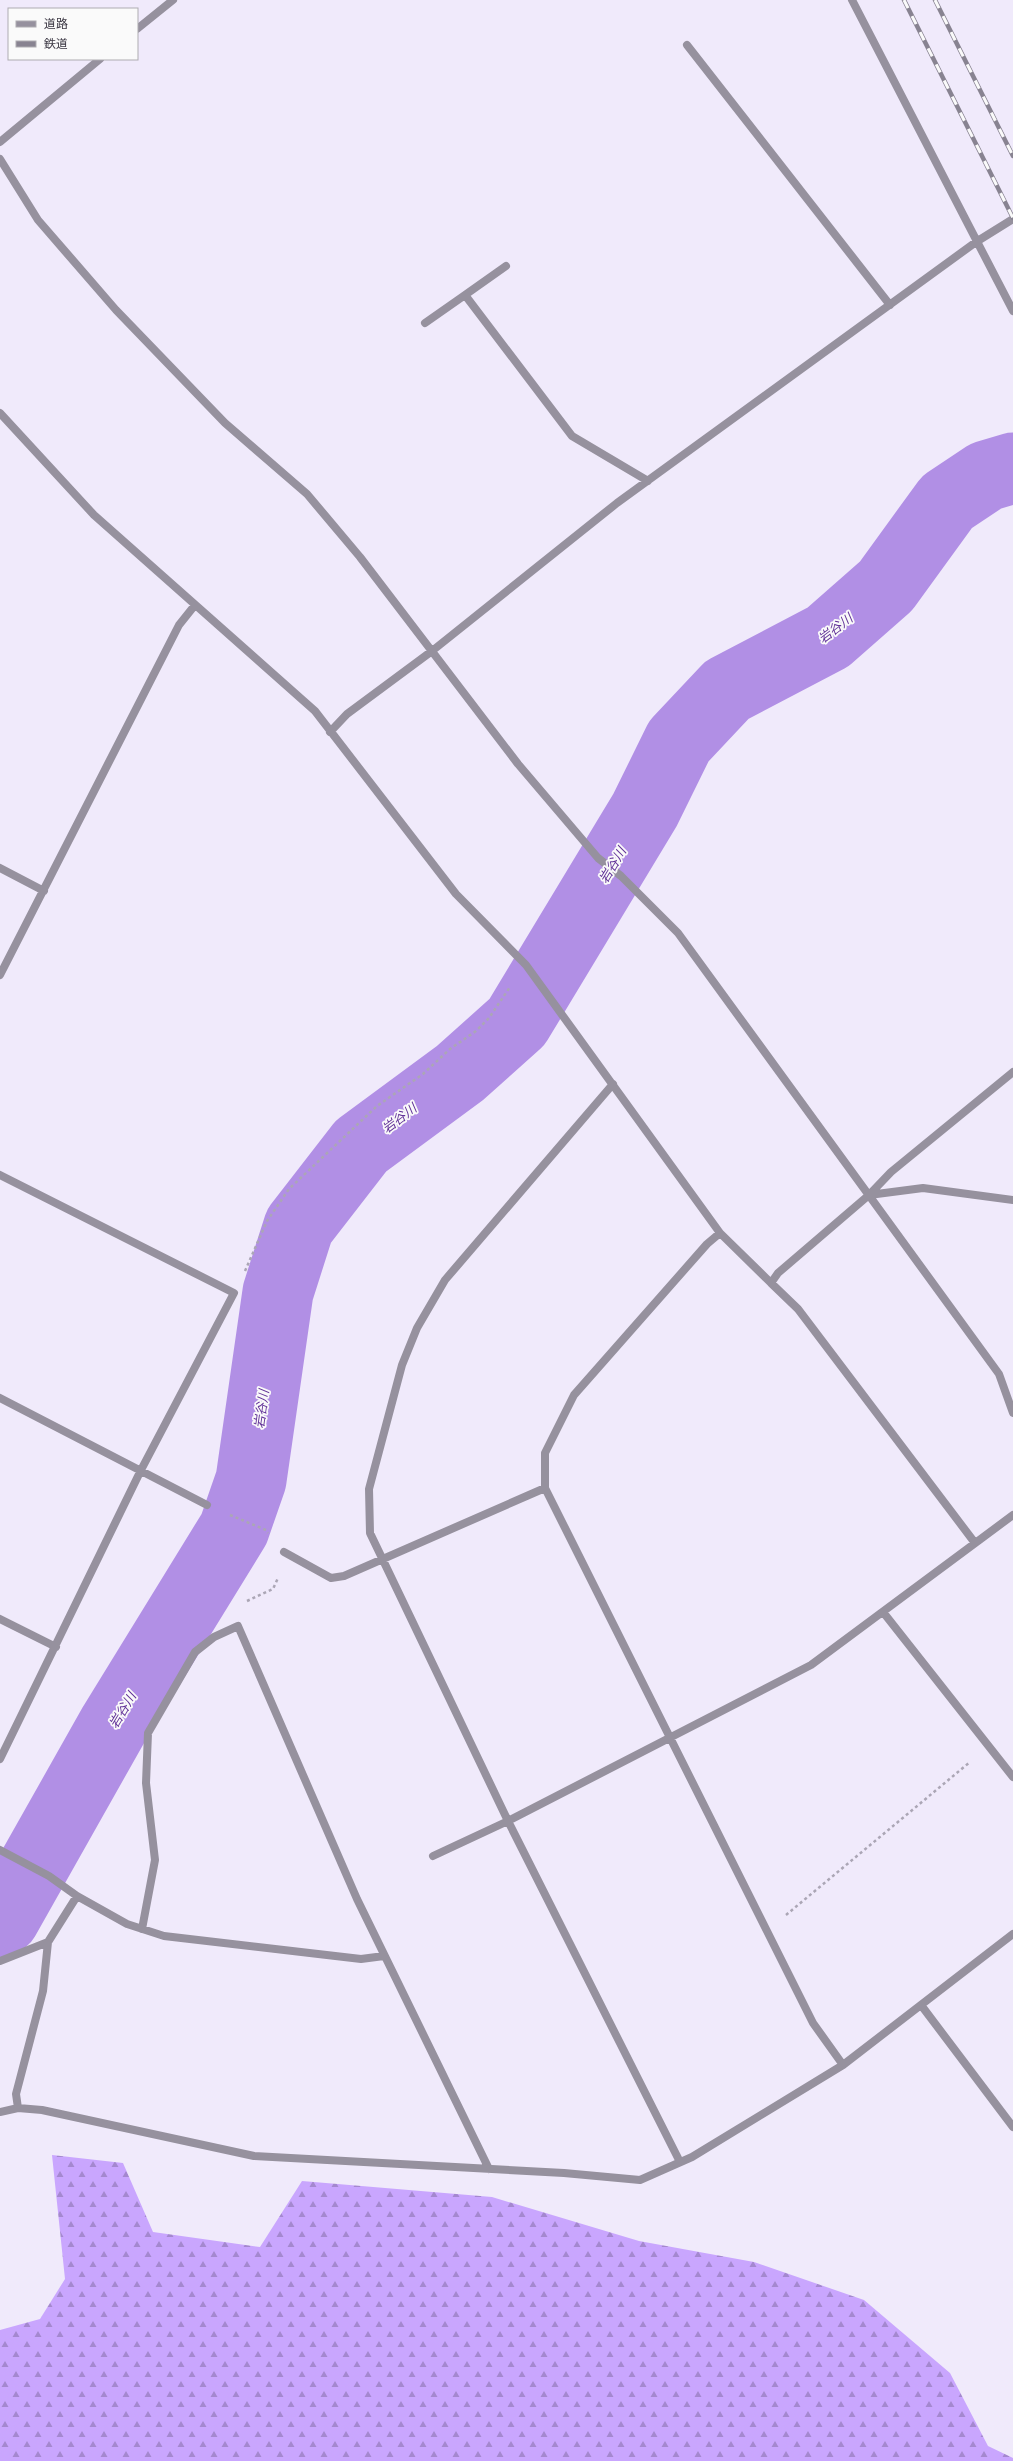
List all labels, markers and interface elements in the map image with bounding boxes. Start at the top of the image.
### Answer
legend [8,8,138,60]
text: 道路 [44,17,68,31]
text: 鉄道 [44,37,68,51]
water label: 岩谷川 [815,609,857,646]
water label: 岩谷川 [596,843,630,886]
water label: 岩谷川 [379,1099,421,1136]
water label: 岩谷川 [251,1387,272,1429]
water label: 岩谷川 [106,1688,140,1731]

